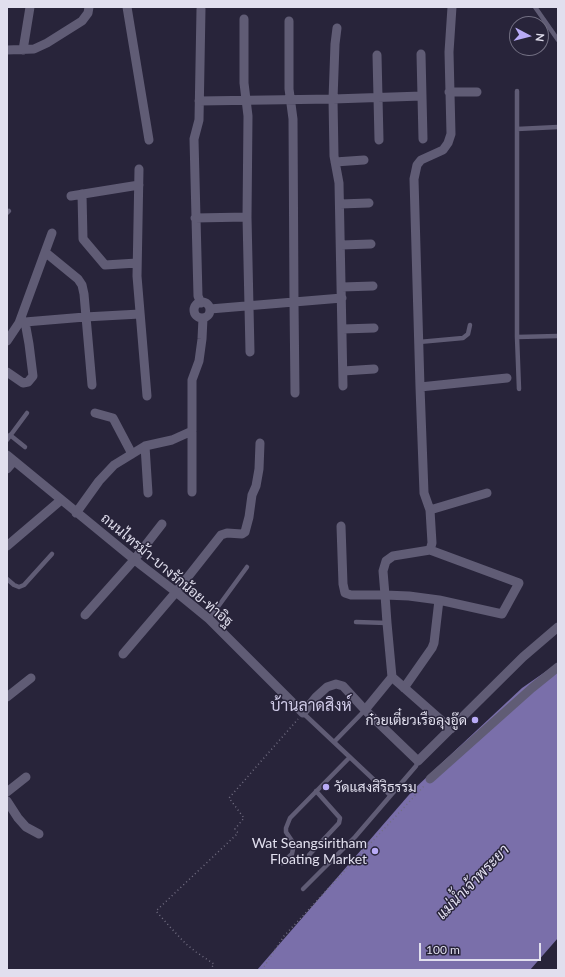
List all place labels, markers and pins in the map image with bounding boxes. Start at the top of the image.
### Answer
place label: ก๋วยเตี๋ยวเรือลุงอู๊ด [365,712,467,728]
marker: ก๋วยเตี๋ยวเรือลุงอู๊ด [470,715,480,725]
place label: วัดแสงสิริธรรม [334,779,417,795]
marker: วัดแสงสิริธรรม [321,782,331,792]
place label: Wat Seangsiritham Floating Market [252,835,367,868]
marker: Wat Seangsiritham Floating Market [370,846,380,856]

